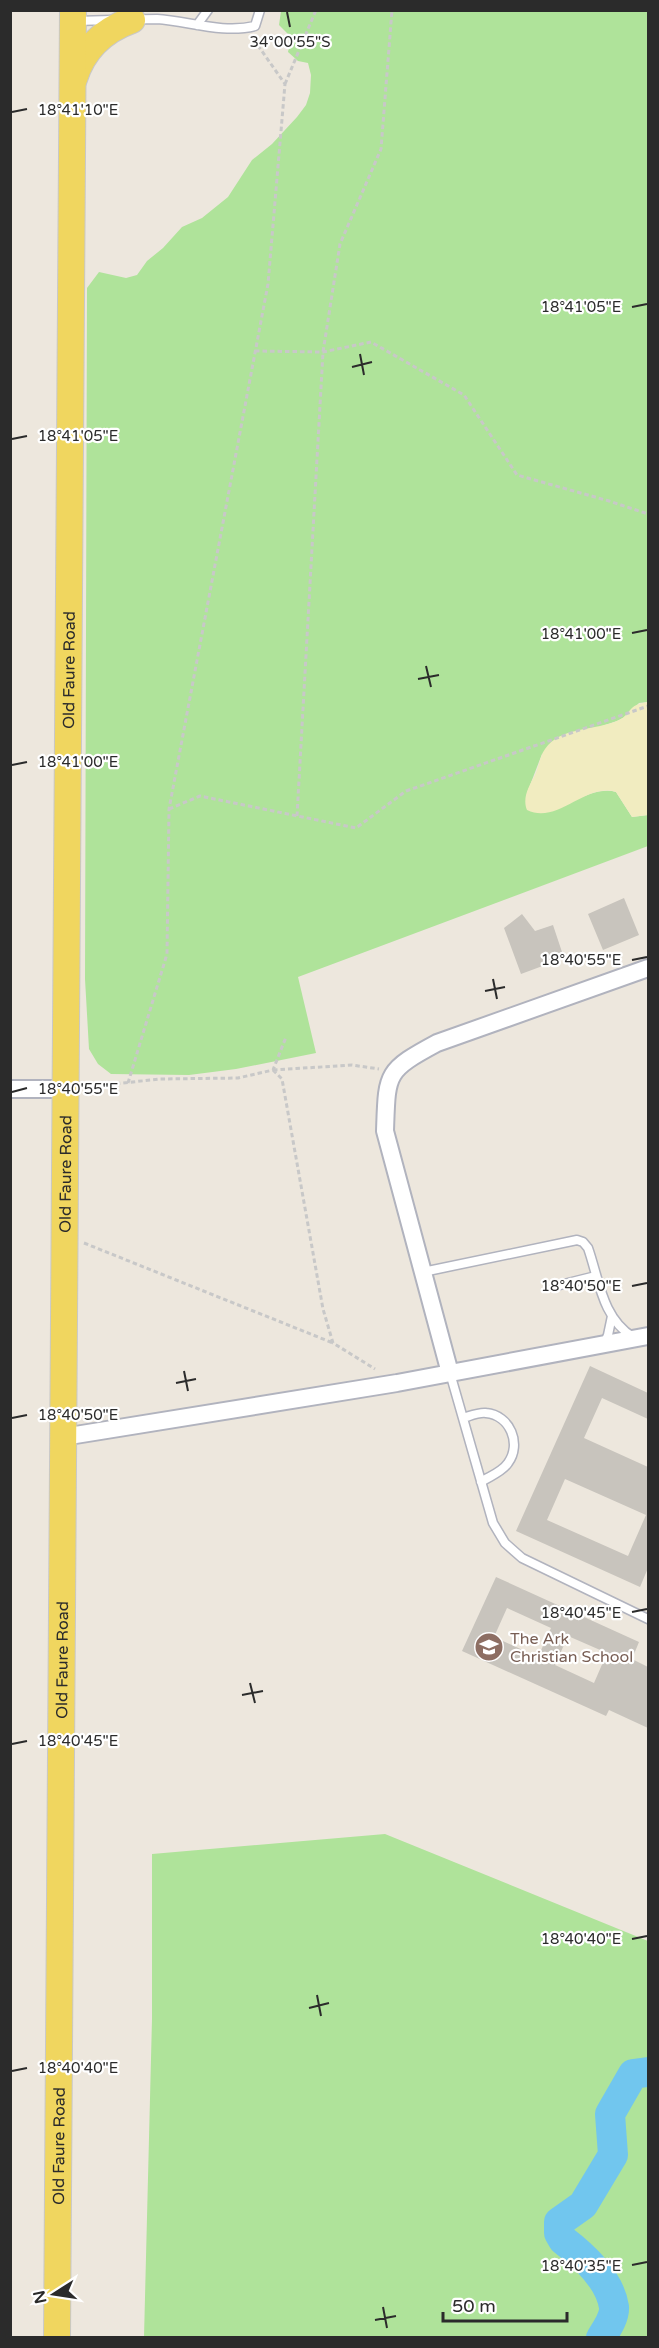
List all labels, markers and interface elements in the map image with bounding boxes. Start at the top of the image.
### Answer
text: 34°00'55"S [250,33,330,51]
text: 18°41'10"E [38,101,118,119]
text: 18°41'05"E [541,298,621,316]
text: 18°41'05"E [38,427,118,445]
street label: Old Faure Road [59,611,80,729]
text: 18°41'00"E [541,625,621,643]
text: 18°41'00"E [38,753,118,771]
text: 18°40'55"E [541,951,621,969]
text: 18°40'55"E [38,1080,118,1098]
street label: Old Faure Road [56,1115,76,1233]
text: 18°40'50"E [541,1277,621,1295]
text: 18°40'50"E [38,1406,118,1424]
street label: Old Faure Road [52,1601,73,1719]
text: 18°40'45"E [541,1604,621,1622]
place label: The Ark Christian School [510,1629,633,1667]
school or university icon: The Ark Christian School [473,1631,505,1663]
text: 18°40'45"E [38,1732,118,1750]
text: 18°40'40"E [541,1930,621,1948]
text: 18°40'40"E [38,2059,118,2077]
street label: Old Faure Road [49,2087,70,2205]
text: 18°40'35"E [541,2257,621,2275]
north arrow [24,2264,84,2324]
scale bar [443,2285,568,2323]
text: N [29,2289,51,2305]
text: 50 m [452,2295,496,2317]

